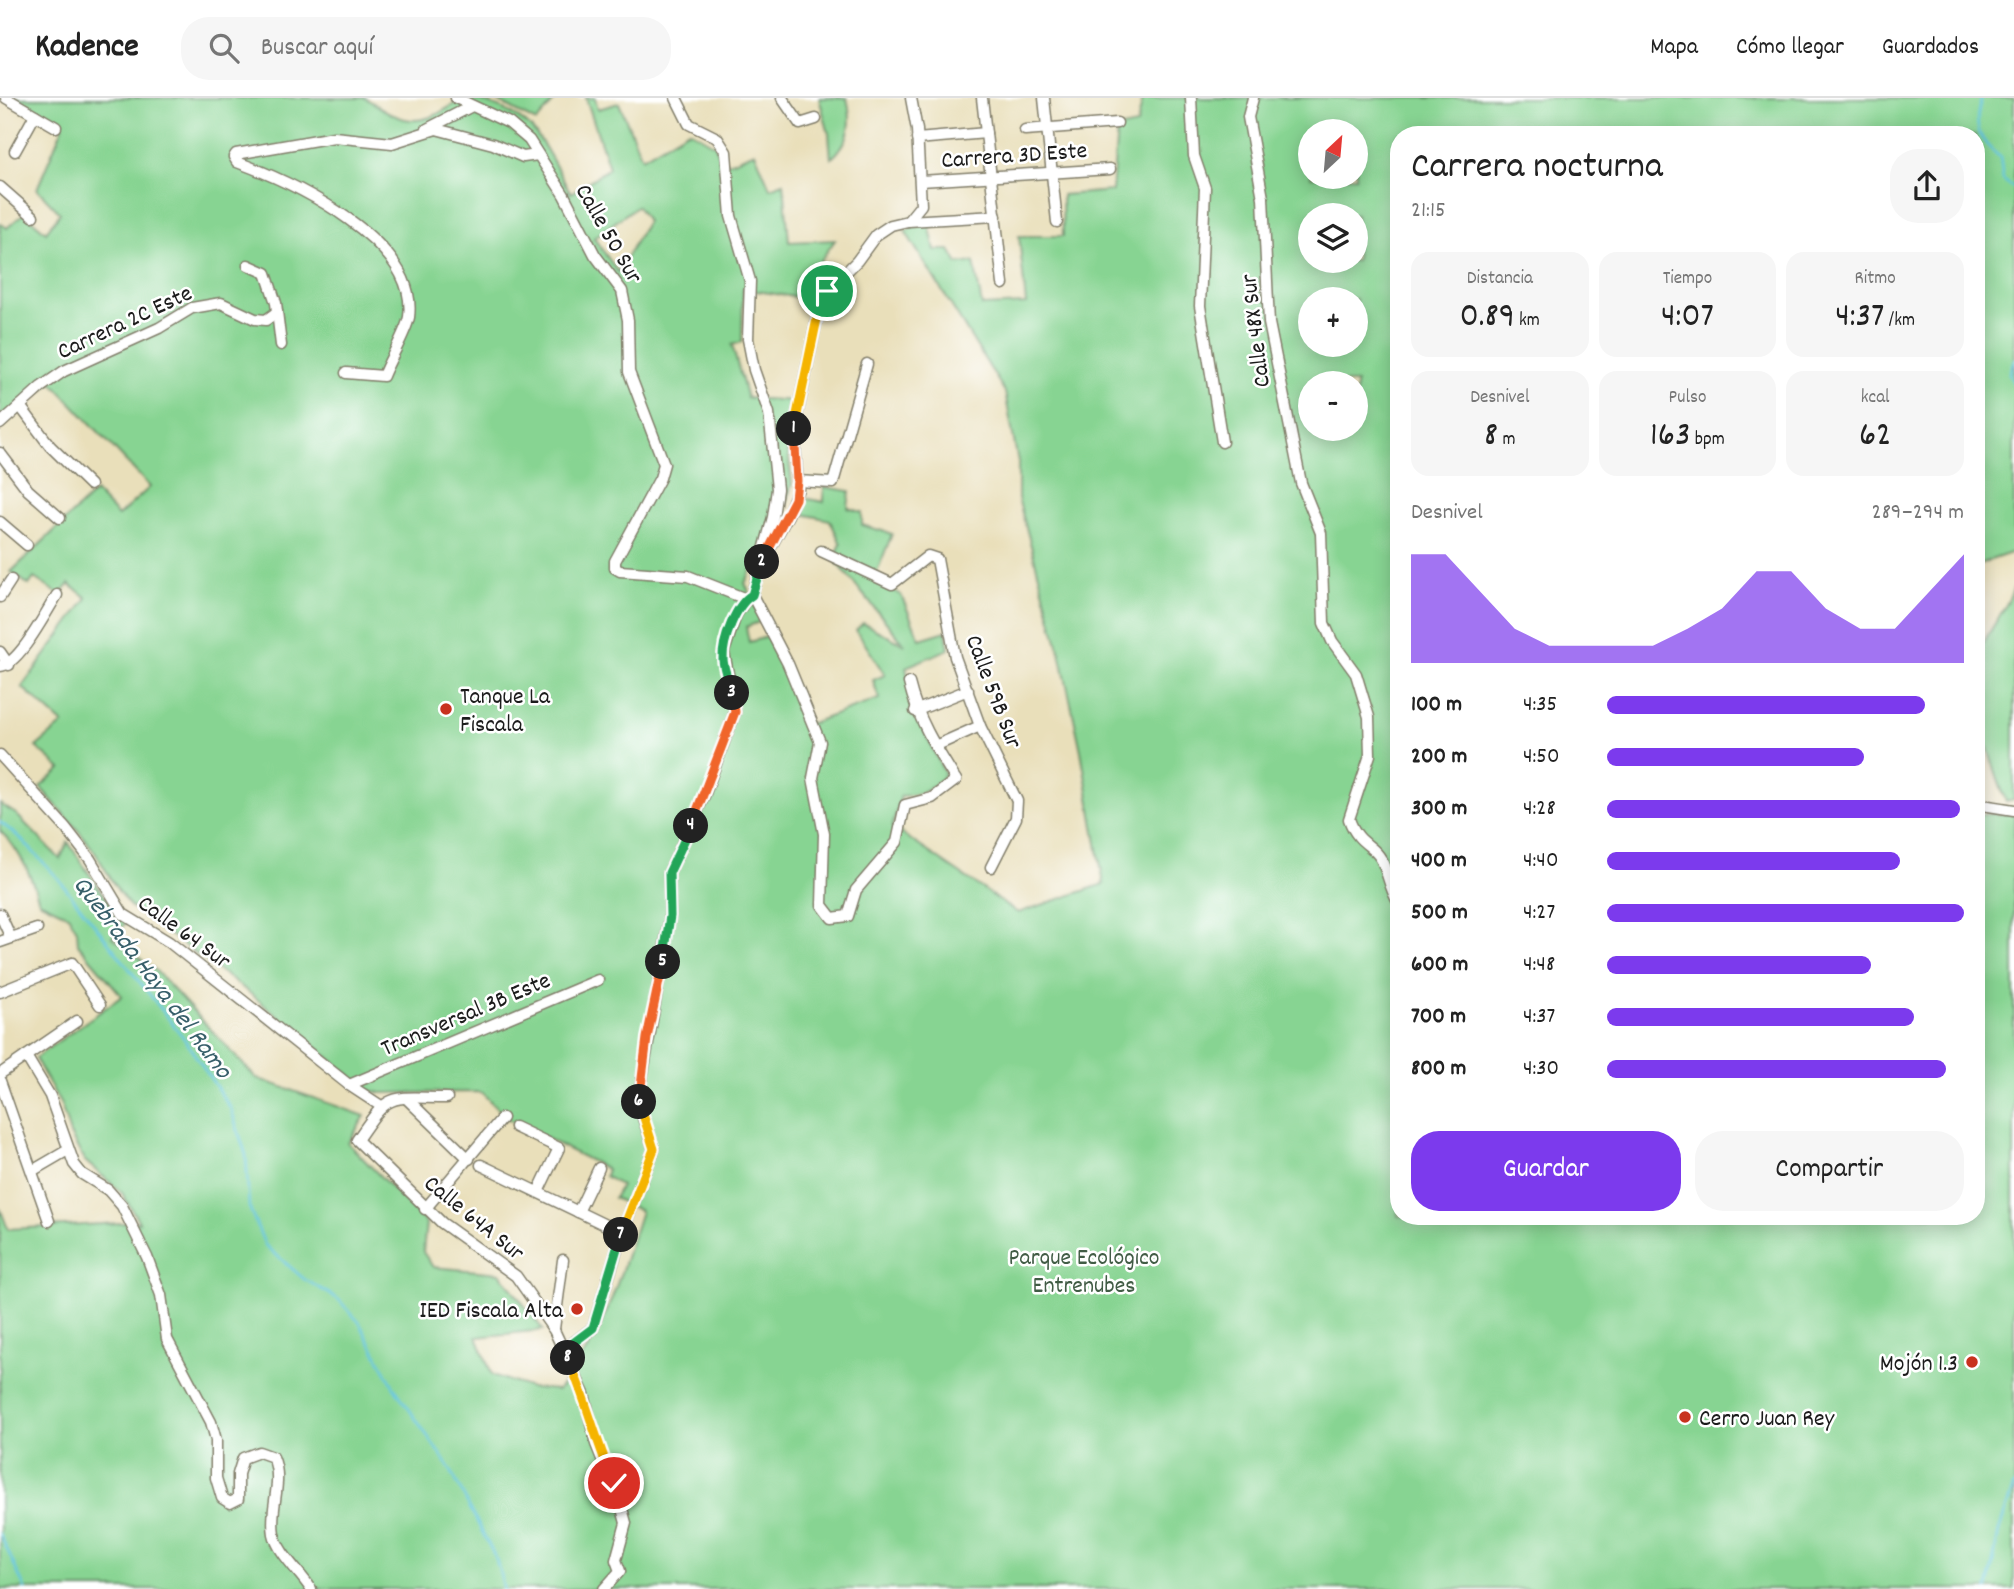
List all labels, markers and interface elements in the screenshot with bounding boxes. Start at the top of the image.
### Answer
search box [181,17,671,80]
text: Kadence [35,25,139,72]
icon: search [205,29,243,67]
text: Buscar aquí [261,30,373,67]
text: Mapa [1650,31,1698,65]
text: Cómo llegar [1736,31,1844,65]
text: Guardados [1882,31,1979,65]
north arrow [1298,119,1368,189]
map controls [1298,119,1368,441]
street label: Carrera 3D Este [940,135,1088,179]
text: Carrera nocturna [1411,141,1663,196]
button: share [1890,149,1964,223]
street label: Calle 50 Sur [565,178,650,291]
text: 21:15 [1411,195,1446,228]
button: layers [1298,203,1368,273]
pin [797,261,857,321]
text: Distancia [1467,266,1533,293]
text: Tiempo [1663,266,1712,293]
text: Ritmo [1855,266,1896,293]
icon: arrive [808,272,846,310]
street label: Calle 48X Sur [1233,272,1281,389]
street label: Carrera 2C Este [52,278,198,370]
button: + [1298,287,1368,357]
text: 0.89 [1460,293,1515,343]
text: 4:07 [1661,293,1714,343]
text: 4:37 [1835,293,1885,343]
text: km [1515,308,1540,335]
text: /km [1885,308,1915,335]
button: − [1298,371,1368,441]
text: Desnivel [1470,385,1529,412]
text: Pulso [1669,385,1706,412]
text: kcal [1861,385,1890,412]
pin: 1 [776,412,812,446]
text: 8 [1484,412,1498,462]
text: 163 [1650,412,1690,462]
text: 62 [1859,412,1891,462]
text: 1 [791,415,796,442]
text: m [1498,427,1516,454]
text: bpm [1690,427,1725,454]
text: Desnivel [1411,497,1483,530]
text: 289–294 m [1872,497,1964,530]
pin: 2 [744,545,780,580]
text: 2 [757,548,766,575]
street label: Calle 59B Sur [955,630,1029,754]
pin: 3 [714,676,750,710]
text: 3 [727,679,736,706]
place label: Tanque La Fiscala [460,681,551,743]
text: 100 m [1411,689,1462,722]
text: 4:35 [1523,689,1557,722]
marker: Tanque La Fiscala [438,701,454,717]
text: 200 m [1411,741,1467,774]
text: 4:50 [1523,741,1560,774]
text: 300 m [1411,793,1467,826]
text: 4:28 [1523,793,1556,826]
pin: 4 [674,808,708,844]
text: 4 [687,812,694,839]
text: 400 m [1411,845,1467,878]
text: 4:40 [1523,845,1558,878]
water label: Quebrada Haya del Ramo [63,869,241,1088]
street label: Calle 64 Sur [130,888,237,979]
text: 500 m [1411,897,1468,930]
text: 4:27 [1523,897,1555,930]
pin: 5 [646,944,680,980]
text: 5 [658,948,667,975]
text: 600 m [1411,949,1468,982]
text: 4:48 [1523,949,1555,982]
street label: Transversal 3B Este [376,965,556,1067]
text: 700 m [1411,1001,1466,1034]
text: 4:37 [1523,1001,1555,1034]
text: 800 m [1411,1053,1466,1086]
text: 4:30 [1523,1053,1559,1086]
pin: 6 [622,1084,656,1119]
text: 6 [634,1088,643,1115]
button: Guardar [1411,1131,1681,1211]
button: Compartir [1695,1131,1964,1211]
street label: Calle 64A Sur [415,1168,531,1271]
pin: 7 [604,1218,638,1252]
text: 7 [617,1221,624,1248]
park label: Parque Ecológico Entrenubes [1009,1242,1159,1304]
place label: IED Fiscala Alta [419,1295,564,1329]
marker: IED Fiscala Alta [569,1301,585,1317]
pin: 8 [550,1340,586,1376]
text: 8 [564,1344,571,1371]
place label: Mojón 1.3 [1880,1348,1958,1382]
marker: Mojón 1.3 [1964,1354,1980,1370]
place label: Cerro Juan Rey [1699,1403,1836,1437]
marker: Cerro Juan Rey [1677,1409,1693,1425]
pin [584,1453,644,1513]
icon: check [595,1464,633,1502]

